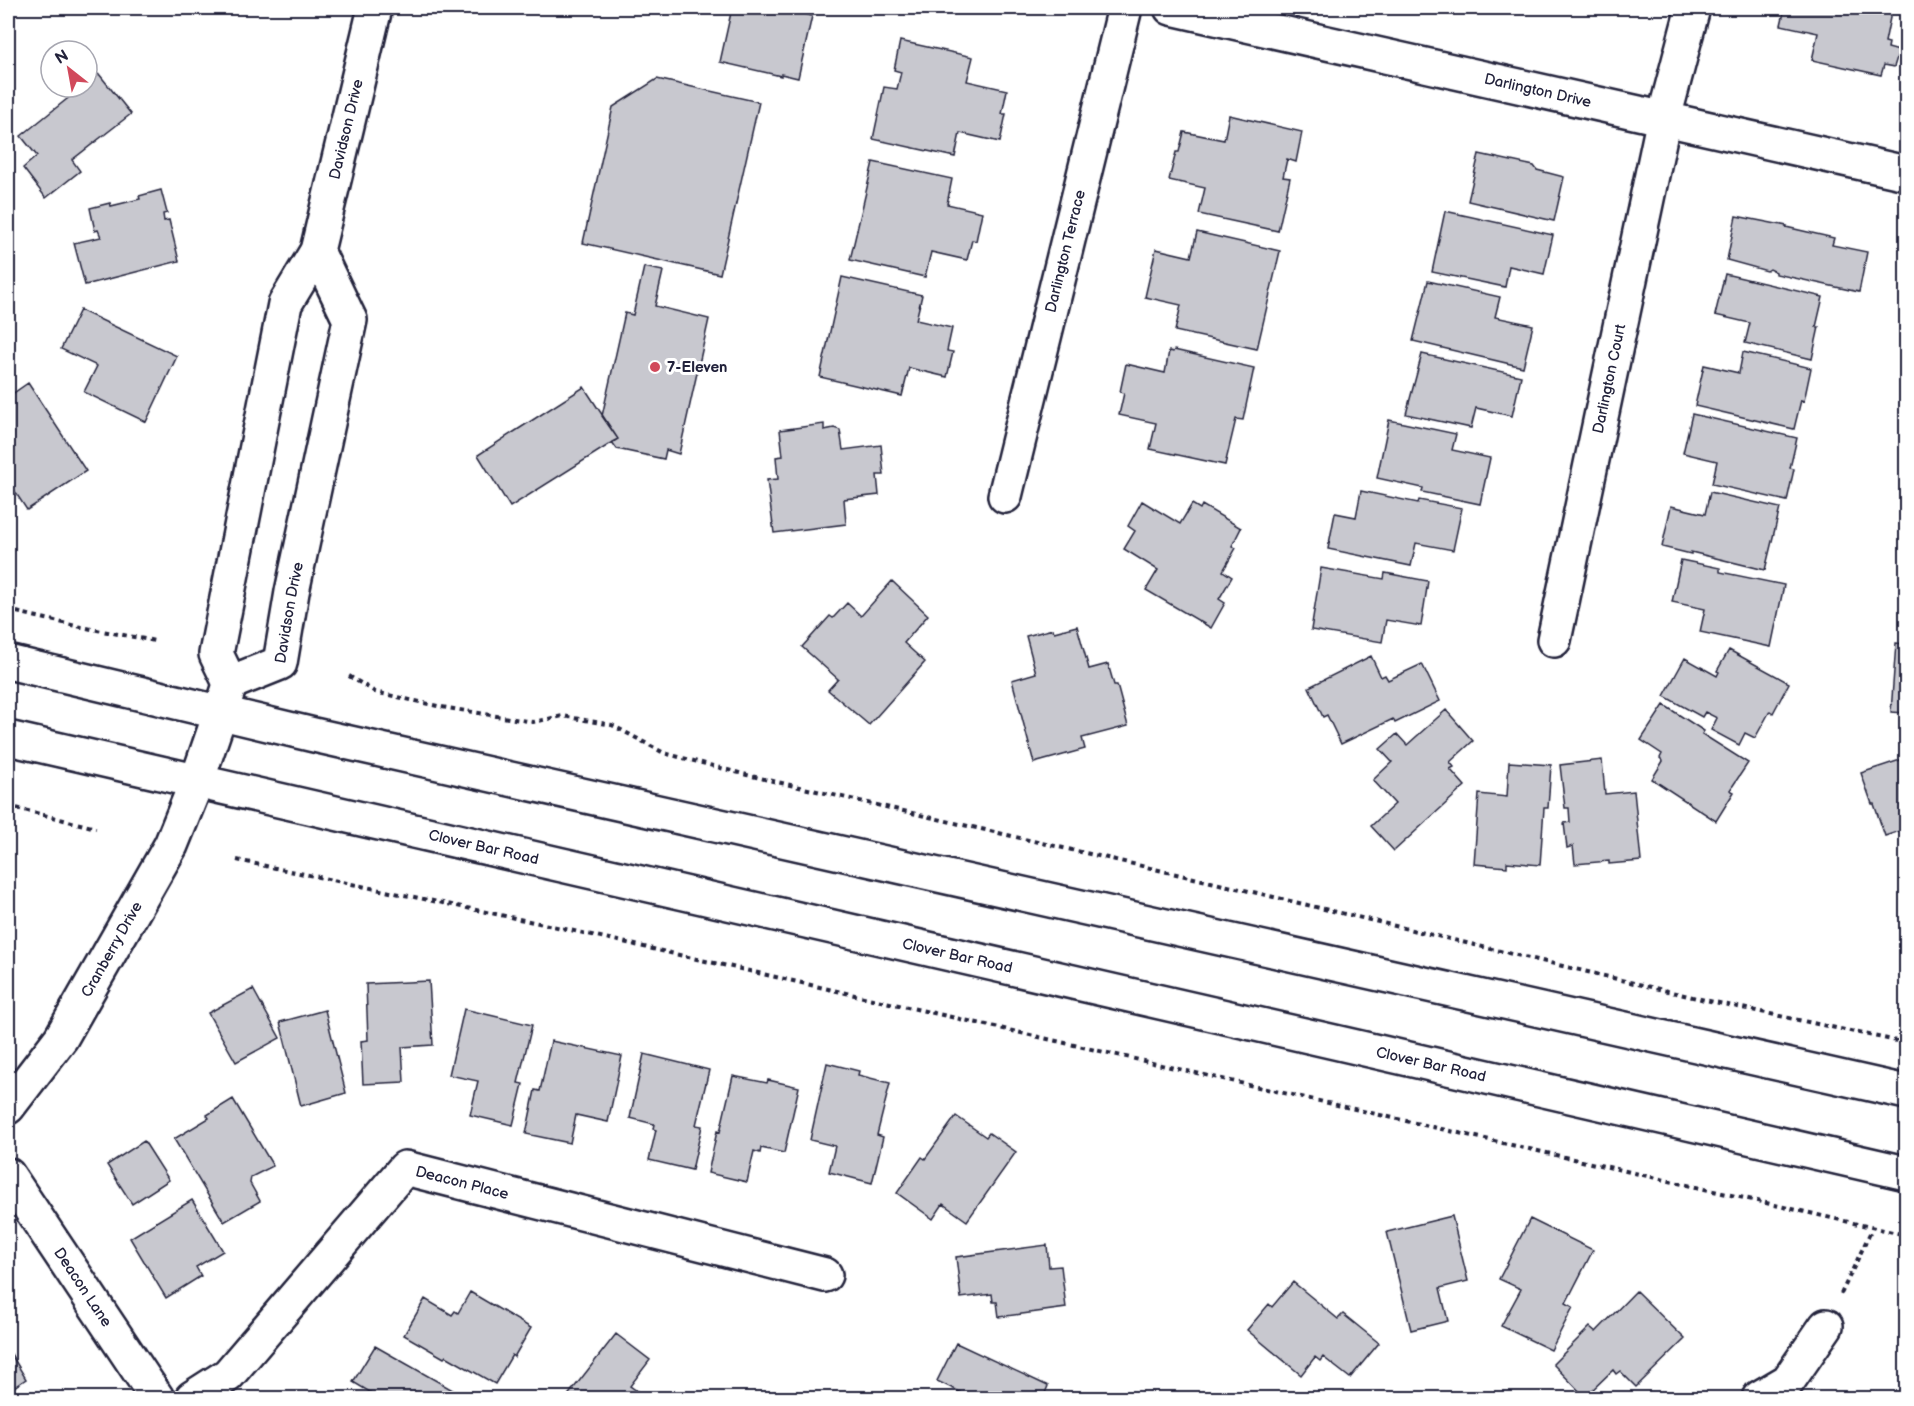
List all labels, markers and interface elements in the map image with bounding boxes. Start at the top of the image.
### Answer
north arrow [39,39,99,99]
text: N [52,46,72,69]
street label: Darlington Drive [1482,70,1593,112]
street label: Davidson Drive [325,77,368,181]
street label: Darlington Terrace [1041,188,1090,315]
street label: Darlington Court [1589,322,1630,435]
place label: 7-Eleven [667,358,727,377]
marker: 7-Eleven [648,360,662,374]
street label: Davidson Drive [271,560,308,665]
street label: Clover Bar Road [427,826,540,869]
street label: Cranberry Drive [77,898,147,1001]
street label: Clover Bar Road [900,934,1014,978]
street label: Clover Bar Road [1374,1043,1488,1086]
street label: Deacon Place [413,1162,511,1204]
street label: Deacon Lane [49,1244,116,1331]

